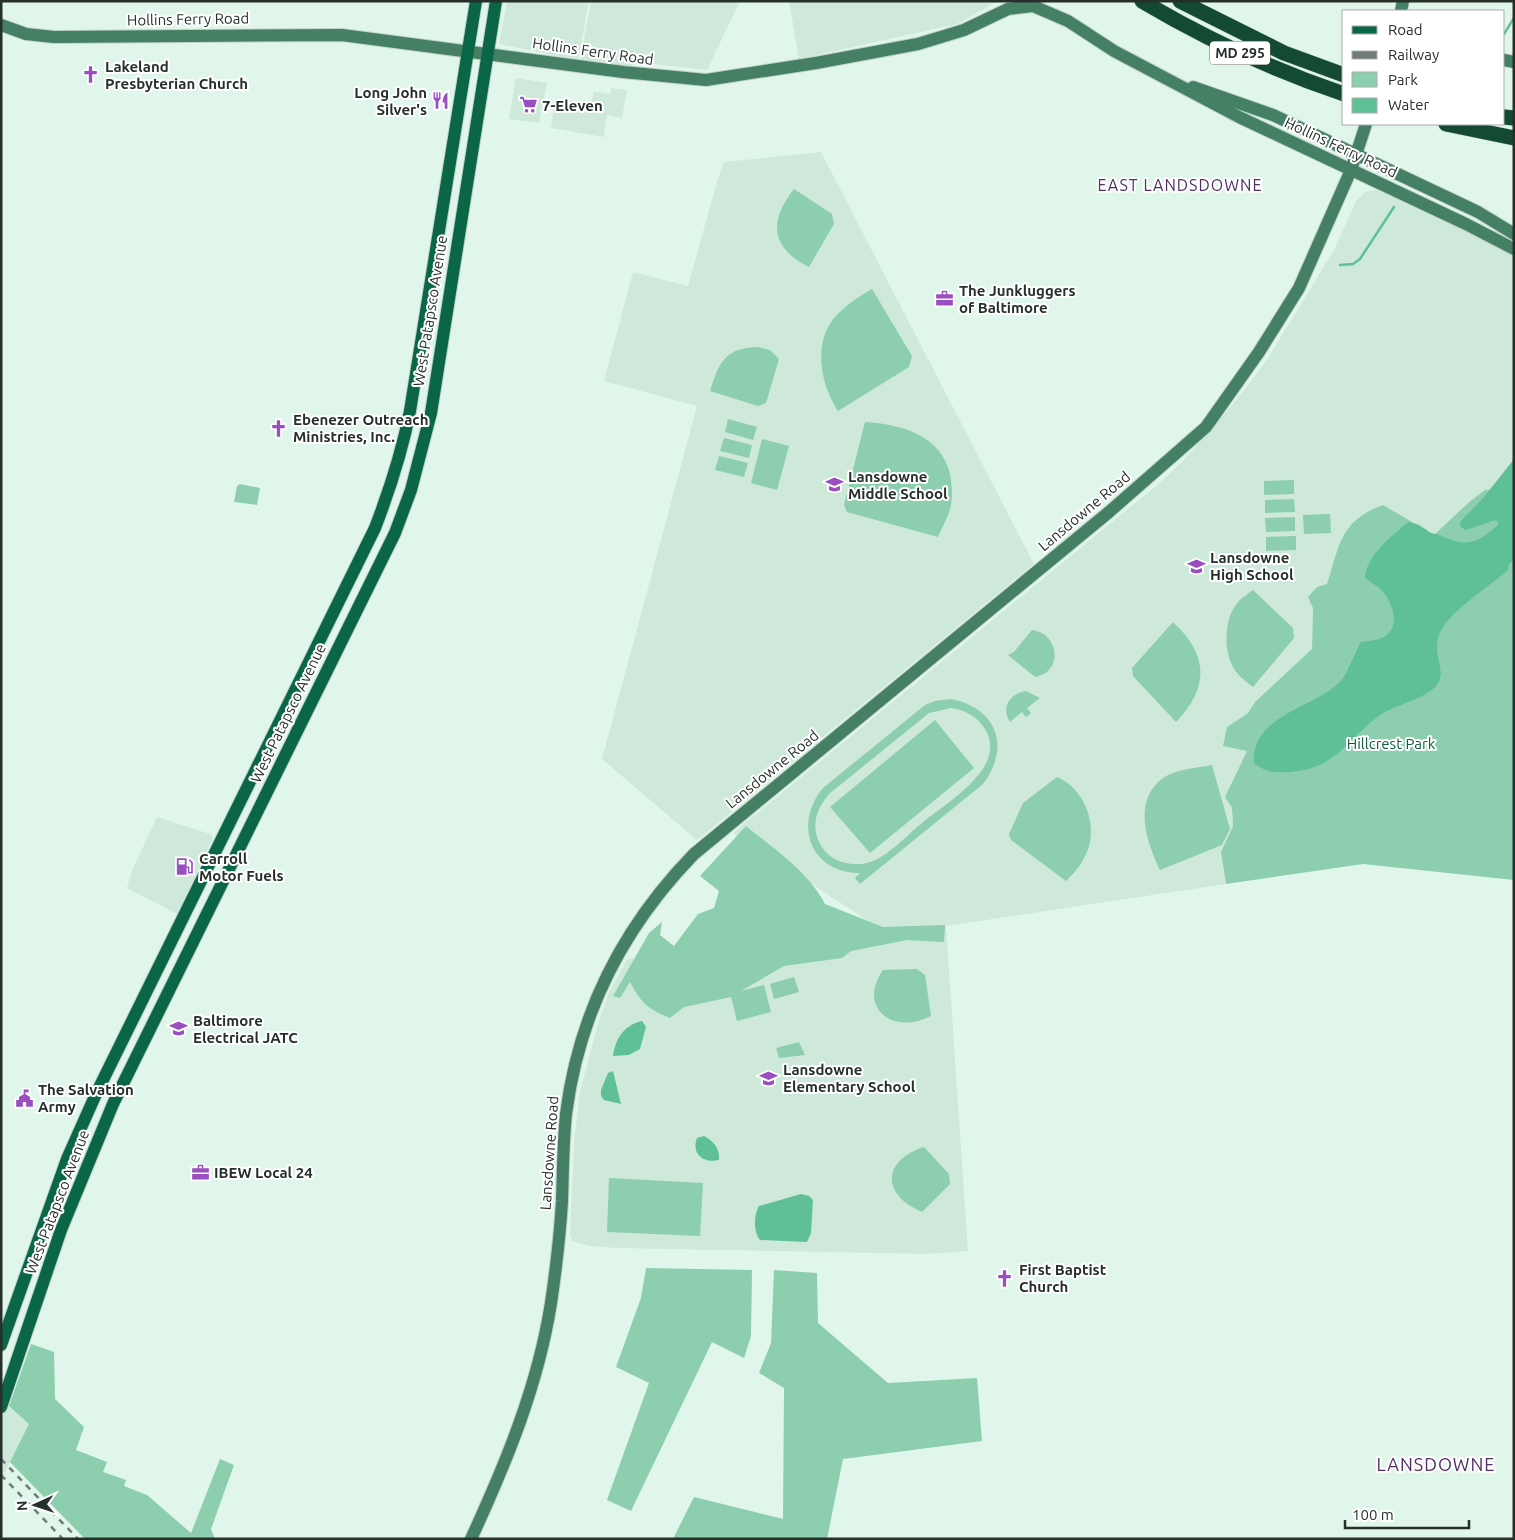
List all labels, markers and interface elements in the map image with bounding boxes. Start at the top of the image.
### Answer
street label: Hollins Ferry Road [127,9,249,29]
legend [1342,10,1505,125]
text: Road [1388,21,1423,38]
street label: Hollins Ferry Road [531,34,655,68]
road number: MD 295 [1210,42,1270,64]
text: Railway [1388,46,1439,63]
place label: Lakeland Presbyterian Church [105,58,248,92]
church icon: Lakeland Presbyterian Church [81,65,101,85]
text: Park [1388,71,1418,88]
place label: Long John Silver's [354,84,427,118]
restaurant icon: Long John Silver's [431,91,451,111]
supermarket icon: 7-Eleven [518,95,538,115]
text: Water [1388,96,1429,113]
place label: 7-Eleven [542,97,603,114]
street label: Hollins Ferry Road [1282,113,1400,181]
district label: EAST LANDSDOWNE [1098,176,1262,194]
street label: West Patapsco Avenue [410,234,450,388]
place label: The Junkluggers of Baltimore [959,282,1076,316]
office icon: The Junkluggers of Baltimore [935,289,955,309]
place label: Ebenezer Outreach Ministries, Inc. [293,411,429,445]
church icon: Ebenezer Outreach Ministries, Inc. [269,418,289,438]
place label: Lansdowne Middle School [848,468,948,502]
street label: Lansdowne Road [1035,468,1133,554]
school or university icon: Lansdowne Middle School [824,475,844,495]
place label: Lansdowne High School [1210,549,1294,583]
school or university icon: Lansdowne High School [1186,556,1206,576]
street label: West Patapsco Avenue [247,641,329,785]
street label: Lansdowne Road [722,726,822,812]
park label: Hillcrest Park [1347,735,1436,752]
place label: Carroll Motor Fuels [199,850,284,884]
fuel station icon: Carroll Motor Fuels [175,857,195,877]
place label: Baltimore Electrical JATC [193,1012,298,1046]
school or university icon: Baltimore Electrical JATC [169,1019,189,1039]
place label: Lansdowne Elementary School [783,1061,916,1095]
school or university icon: Lansdowne Elementary School [759,1068,779,1088]
place label: The Salvation Army [38,1081,134,1115]
public building icon: The Salvation Army [14,1088,34,1108]
street label: Lansdowne Road [537,1095,561,1211]
street label: West Patapsco Avenue [22,1128,92,1276]
office icon: IBEW Local 24 [190,1162,210,1182]
place label: IBEW Local 24 [214,1164,313,1181]
place label: First Baptist Church [1019,1261,1107,1295]
church icon: First Baptist Church [995,1268,1015,1288]
district label: LANSDOWNE [1377,1454,1495,1474]
north arrow [10,1480,60,1530]
scale bar [1345,1498,1469,1530]
text: N [14,1500,30,1511]
text: 100 m [1352,1506,1394,1523]

